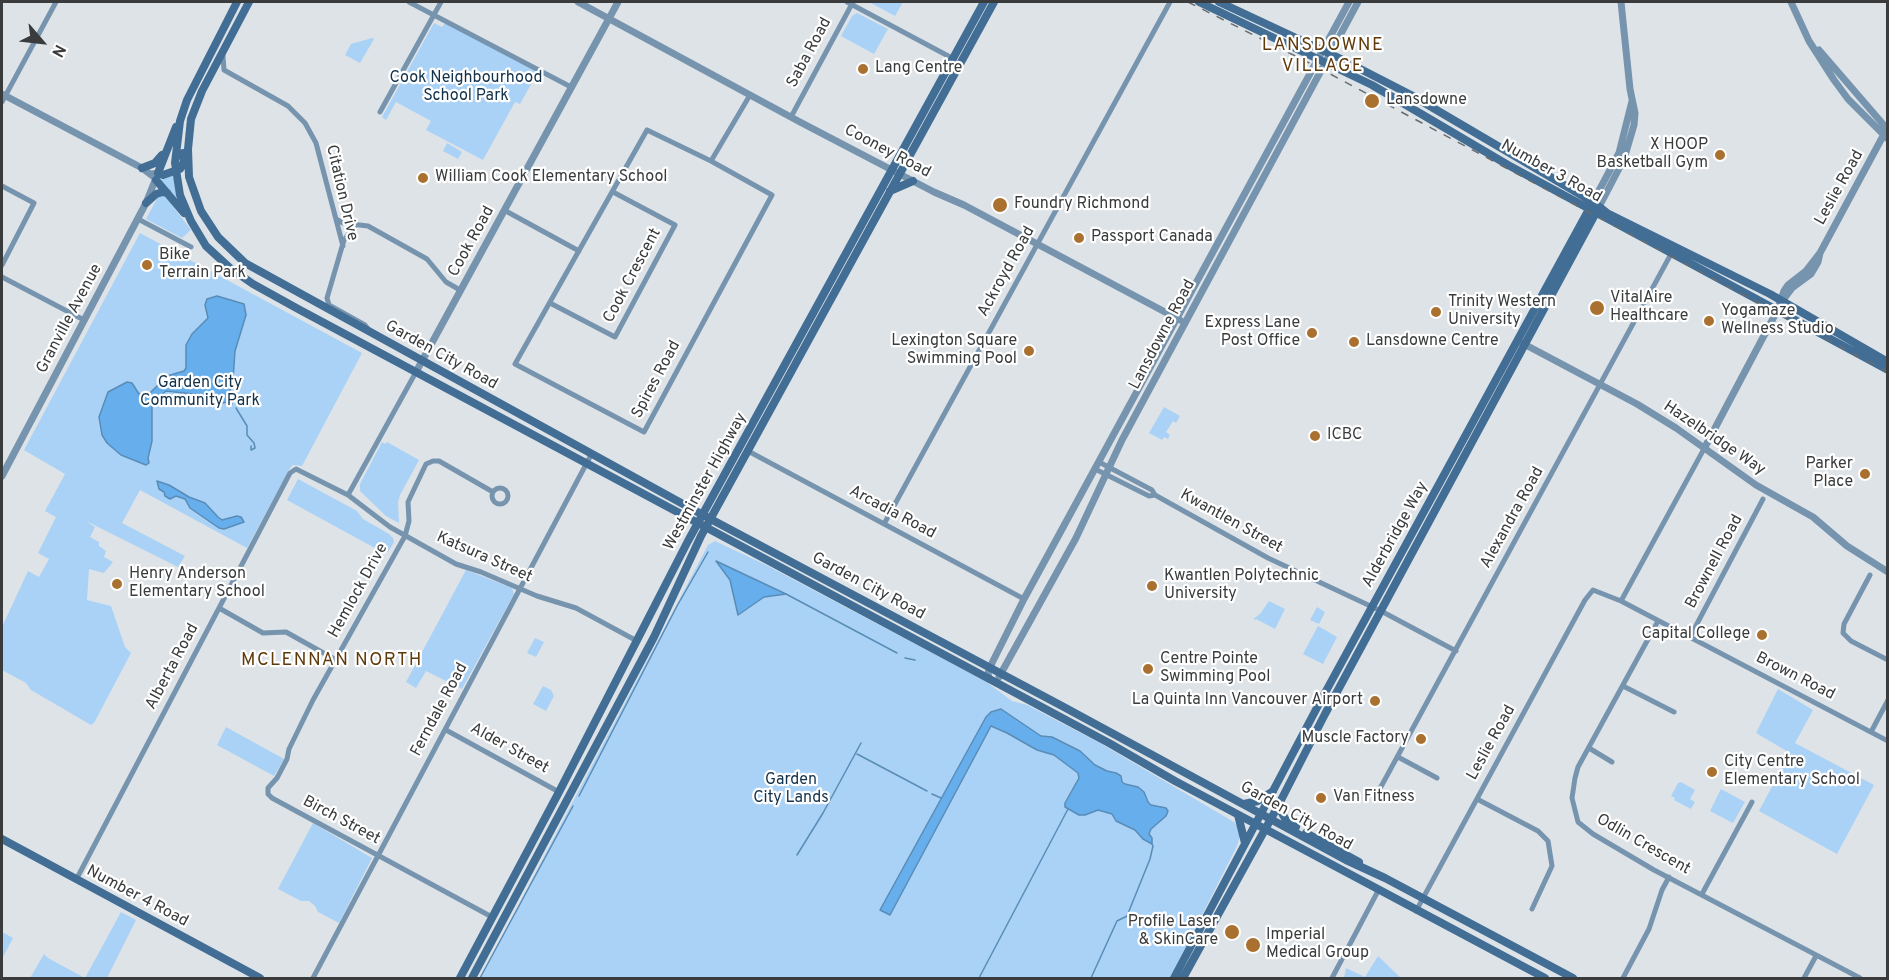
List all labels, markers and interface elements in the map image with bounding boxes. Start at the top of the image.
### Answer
north arrow [12,12,72,72]
street label: Saba Road [784,15,836,91]
district label: LANSDOWNE VILLAGE [1262,35,1384,78]
text: N [46,41,69,60]
place label: Lang Centre [875,59,962,79]
marker: Lang Centre [856,62,870,76]
park label: Cook Neighbourhood School Park [390,69,542,107]
place label: Lansdowne [1386,91,1467,111]
marker: Lansdowne [1363,92,1381,110]
street label: Cooney Road [840,121,934,183]
street label: Number 3 Road [1497,136,1605,208]
place label: X HOOP Basketball Gym [1597,136,1708,174]
street label: Citation Drive [321,143,361,243]
street label: Leslie Road [1812,147,1868,229]
marker: X HOOP Basketball Gym [1713,148,1727,162]
place label: William Cook Elementary School [435,168,668,188]
marker: William Cook Elementary School [416,171,430,185]
place label: Foundry Richmond [1014,195,1149,215]
marker: Foundry Richmond [991,196,1009,214]
street label: Cook Road [445,203,499,281]
street label: Ackroyd Road [974,224,1040,320]
street label: Cook Crescent [600,225,666,327]
place label: Passport Canada [1091,228,1213,248]
marker: Passport Canada [1072,231,1086,245]
place label: Bike Terrain Park [159,246,246,284]
marker: Bike Terrain Park [140,258,154,272]
street label: Granville Avenue [33,261,107,377]
street label: Lansdowne Road [1126,277,1200,393]
place label: VitalAire Healthcare [1610,289,1688,327]
place label: Trinity Western University [1448,293,1556,331]
marker: VitalAire Healthcare [1588,299,1606,317]
place label: Yogamaze Wellness Studio [1721,302,1834,340]
marker: Trinity Western University [1429,305,1443,319]
place label: Express Lane Post Office [1205,314,1300,352]
marker: Yogamaze Wellness Studio [1702,314,1716,328]
street label: Garden City Road [381,317,501,395]
marker: Express Lane Post Office [1305,326,1319,340]
place label: Lexington Square Swimming Pool [891,332,1017,370]
place label: Lansdowne Centre [1366,332,1499,352]
marker: Lansdowne Centre [1347,335,1361,349]
street label: Spires Road [629,338,685,422]
marker: Lexington Square Swimming Pool [1022,344,1036,358]
park label: Garden City Community Park [140,374,260,412]
street label: Hazelbridge Way [1659,398,1769,480]
street label: Westminster Highway [660,410,752,554]
place label: ICBC [1327,426,1362,446]
marker: ICBC [1308,429,1322,443]
place label: Parker Place [1805,455,1853,493]
street label: Alexandra Road [1477,464,1549,572]
marker: Parker Place [1858,467,1872,481]
street label: Alderbridge Way [1359,479,1433,591]
street label: Arcadia Road [845,482,939,544]
street label: Kwantlen Street [1176,486,1286,558]
street label: Brownell Road [1682,512,1748,612]
street label: Katsura Street [433,528,535,588]
street label: Hemlock Drive [325,540,393,642]
street label: Garden City Road [808,549,928,625]
place label: Henry Anderson Elementary School [129,565,265,603]
place label: Kwantlen Polytechnic University [1164,567,1319,605]
marker: Henry Anderson Elementary School [110,577,124,591]
marker: Kwantlen Polytechnic University [1145,579,1159,593]
street label: Alberta Road [142,621,204,713]
place label: Capital College [1641,625,1750,645]
marker: Capital College [1755,628,1769,642]
street label: Brown Road [1752,649,1838,705]
district label: MCLENNAN NORTH [241,650,423,672]
place label: Centre Pointe Swimming Pool [1160,650,1270,688]
street label: Ferndale Road [407,660,473,760]
marker: Centre Pointe Swimming Pool [1141,662,1155,676]
place label: La Quinta Inn Vancouver Airport [1132,691,1363,711]
marker: La Quinta Inn Vancouver Airport [1368,694,1382,708]
street label: Leslie Road [1464,702,1520,784]
street label: Alder Street [466,720,552,778]
place label: Muscle Factory [1301,729,1409,749]
marker: Muscle Factory [1414,732,1428,746]
place label: City Centre Elementary School [1724,753,1860,791]
marker: City Centre Elementary School [1705,765,1719,779]
park label: Garden City Lands [753,771,829,809]
street label: Garden City Road [1236,778,1356,856]
place label: Van Fitness [1333,788,1415,808]
marker: Van Fitness [1314,791,1328,805]
street label: Birch Street [299,793,383,849]
street label: Odlin Crescent [1593,810,1693,880]
street label: Number 4 Road [83,862,191,932]
place label: Profile Laser & SkinCare [1128,913,1218,951]
marker: Profile Laser & SkinCare [1223,923,1241,941]
place label: Imperial Medical Group [1266,926,1369,964]
marker: Imperial Medical Group [1244,936,1262,954]

